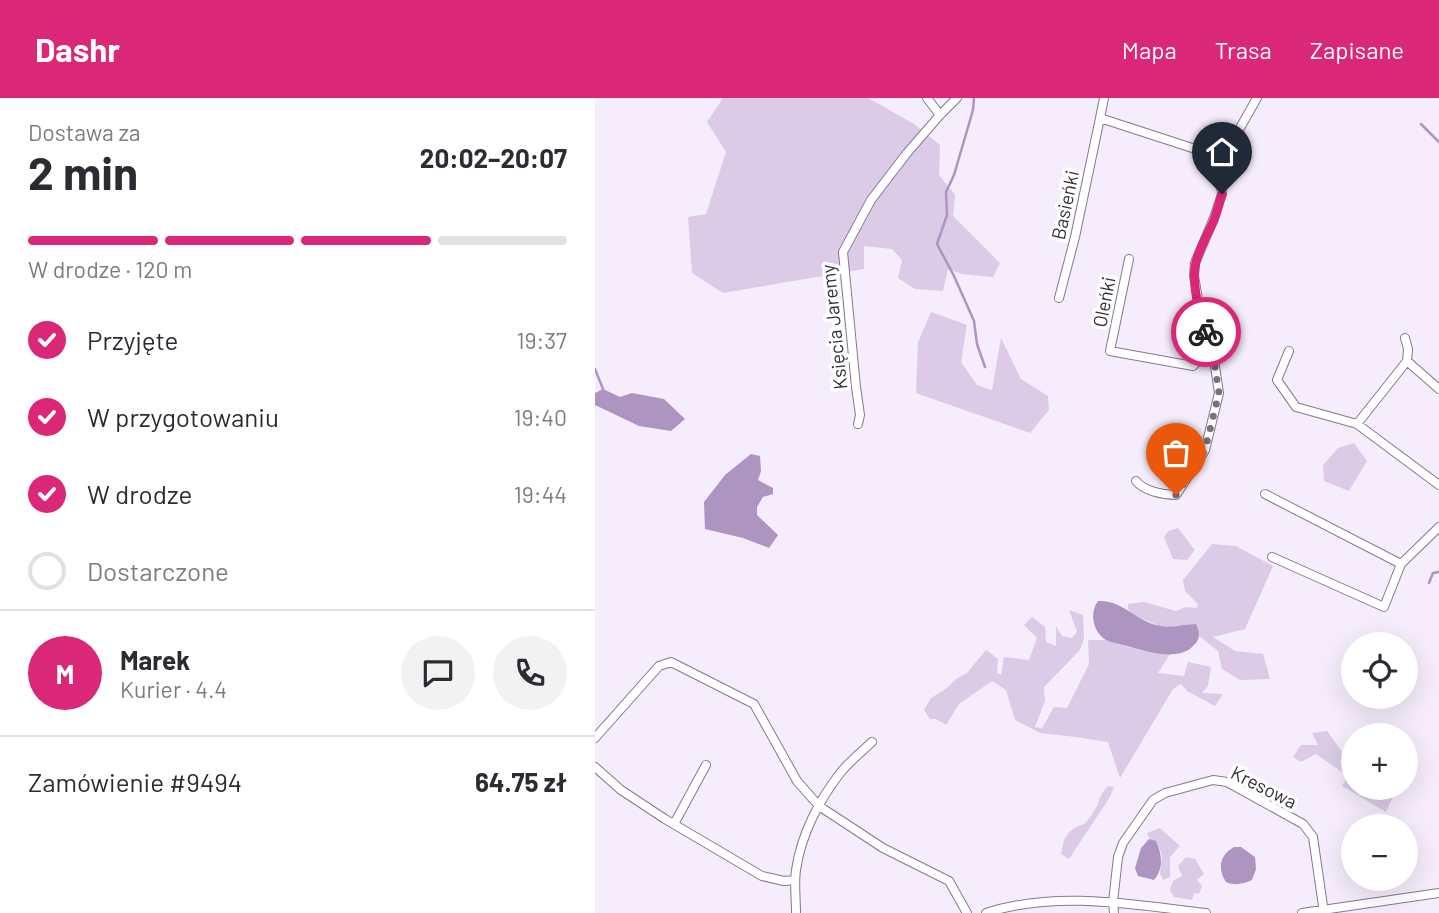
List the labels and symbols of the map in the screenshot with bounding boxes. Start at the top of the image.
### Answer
pin [1192,122,1252,194]
street label: Basieńki [1046,168,1083,242]
street label: Księcia Jaremy [815,263,852,391]
street label: Oleńki [1087,275,1120,329]
courier [1171,297,1241,367]
pin [1146,423,1206,495]
street label: Kresowa [1228,760,1301,813]

